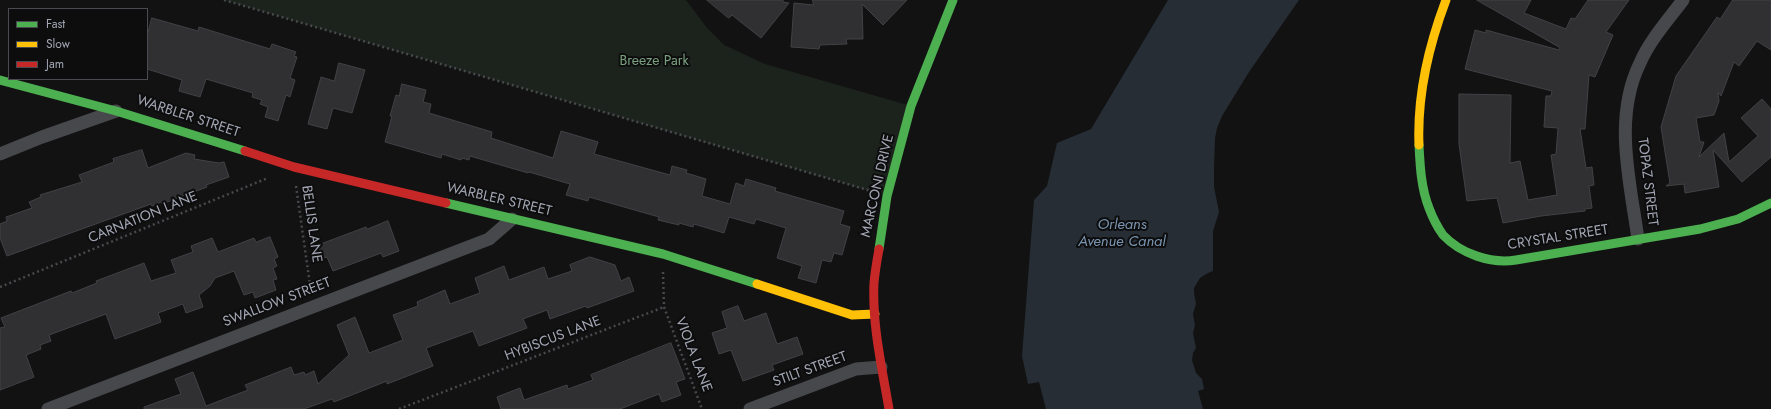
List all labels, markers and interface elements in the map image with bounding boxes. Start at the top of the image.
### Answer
legend [8,8,148,80]
text: Fast [46,15,65,33]
text: Slow [46,35,70,53]
park label: Breeze Park [619,54,689,70]
text: Jam [46,55,64,73]
street label: WARBLER STREET [134,92,242,142]
street label: MARCONI DRIVE [858,133,898,239]
street label: TOPAZ STREET [1633,137,1661,227]
street label: WARBLER STREET [445,180,553,220]
street label: BELLIS LANE [297,184,325,264]
street label: CARNATION LANE [86,188,200,248]
water label: Orleans Avenue Canal [1078,216,1166,251]
street label: CRYSTAL STREET [1506,222,1610,254]
street label: SWALLOW STREET [221,275,333,331]
street label: HYBISCUS LANE [503,313,603,365]
street label: VIOLA LANE [671,315,715,395]
street label: STILT STREET [771,349,849,391]

